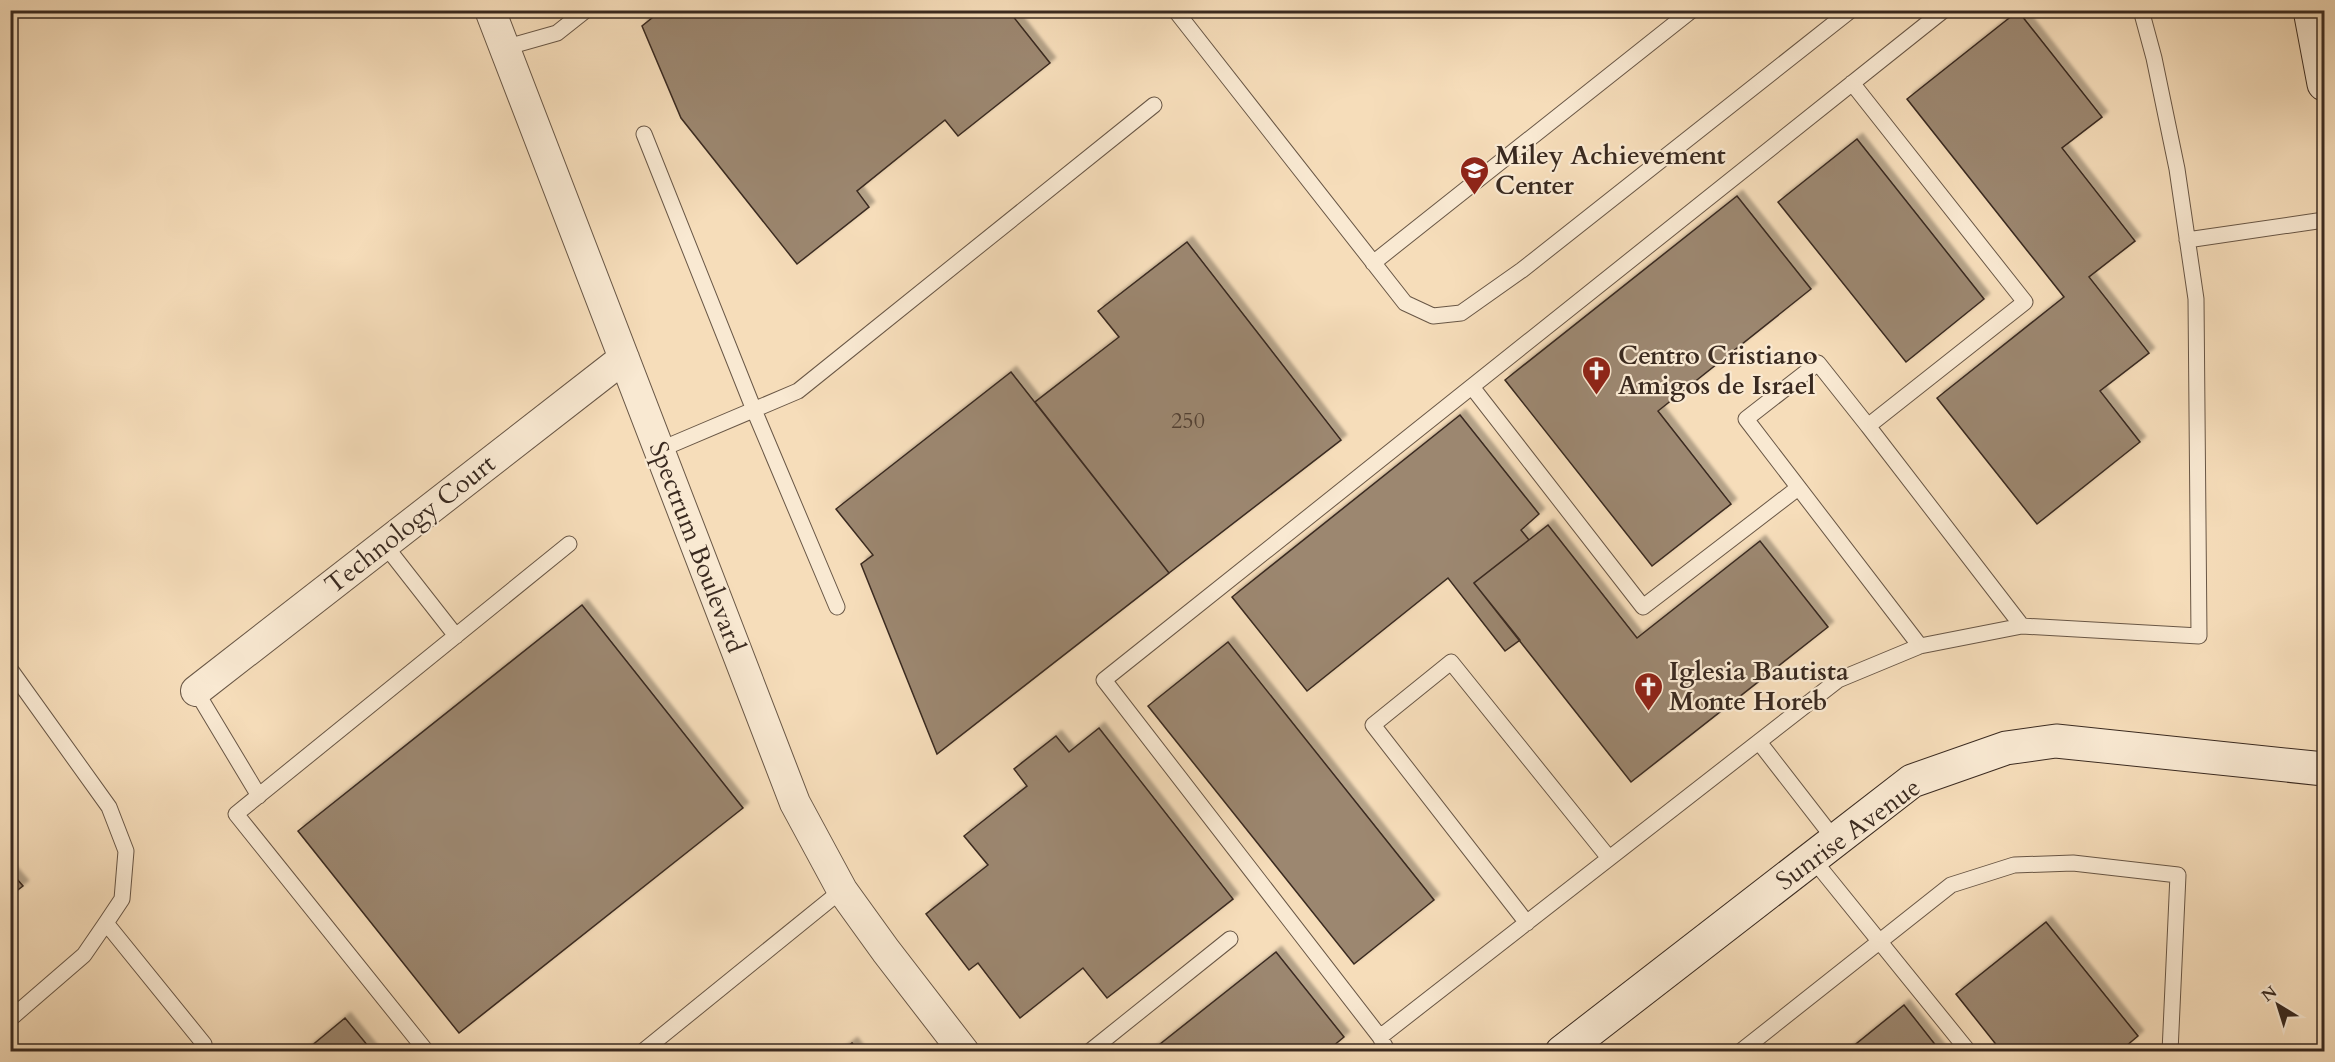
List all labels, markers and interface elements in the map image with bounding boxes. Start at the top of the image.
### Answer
place label: Miley Achievement Center [1495,138,1726,203]
school or university icon: Miley Achievement Center [1458,154,1490,196]
place label: Centro Cristiano Amigos de Israel [1618,338,1818,403]
church icon: Centro Cristiano Amigos de Israel [1581,354,1613,396]
house number: 250 [1171,406,1205,436]
street label: Spectrum Boulevard [641,436,753,658]
street label: Technology Court [317,446,503,602]
place label: Iglesia Bautista Monte Horeb [1669,654,1849,719]
church icon: Iglesia Bautista Monte Horeb [1632,670,1664,712]
street label: Sunrise Avenue [1769,770,1927,898]
north arrow [2248,975,2308,1035]
text: N [2257,981,2282,1007]

